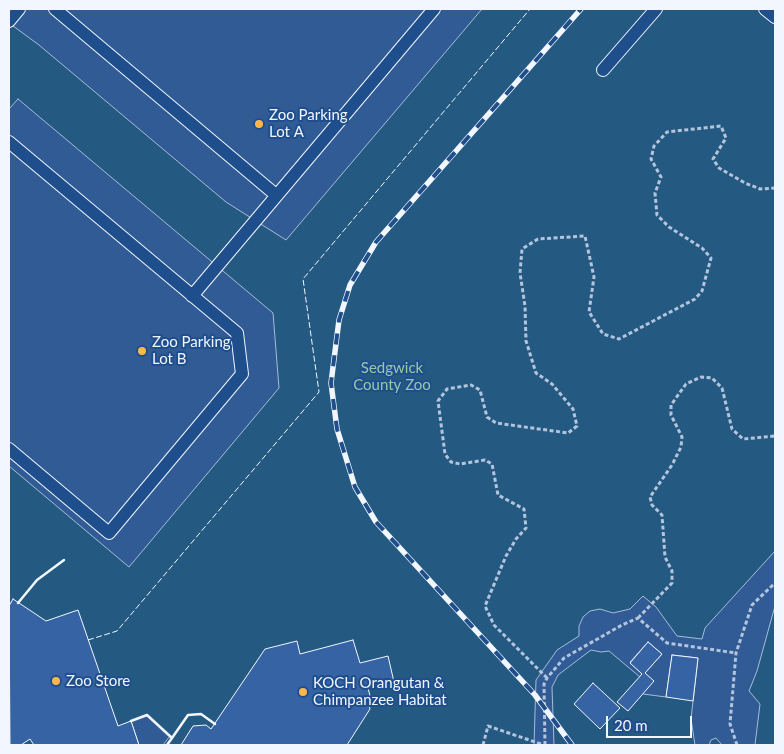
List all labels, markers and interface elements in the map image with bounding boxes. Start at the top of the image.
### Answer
place label: Zoo Parking Lot A [269,106,348,141]
marker: Zoo Parking Lot A [253,118,265,130]
place label: Zoo Parking Lot B [152,333,231,368]
marker: Zoo Parking Lot B [136,345,148,357]
park label: Sedgwick County Zoo [353,359,431,394]
place label: Zoo Store [66,672,130,690]
place label: KOCH Orangutan & Chimpanzee Habitat [313,674,447,709]
marker: Zoo Store [50,675,62,687]
marker: KOCH Orangutan & Chimpanzee Habitat [297,686,309,698]
scale bar [609,706,695,738]
text: 20 m [614,716,648,734]

